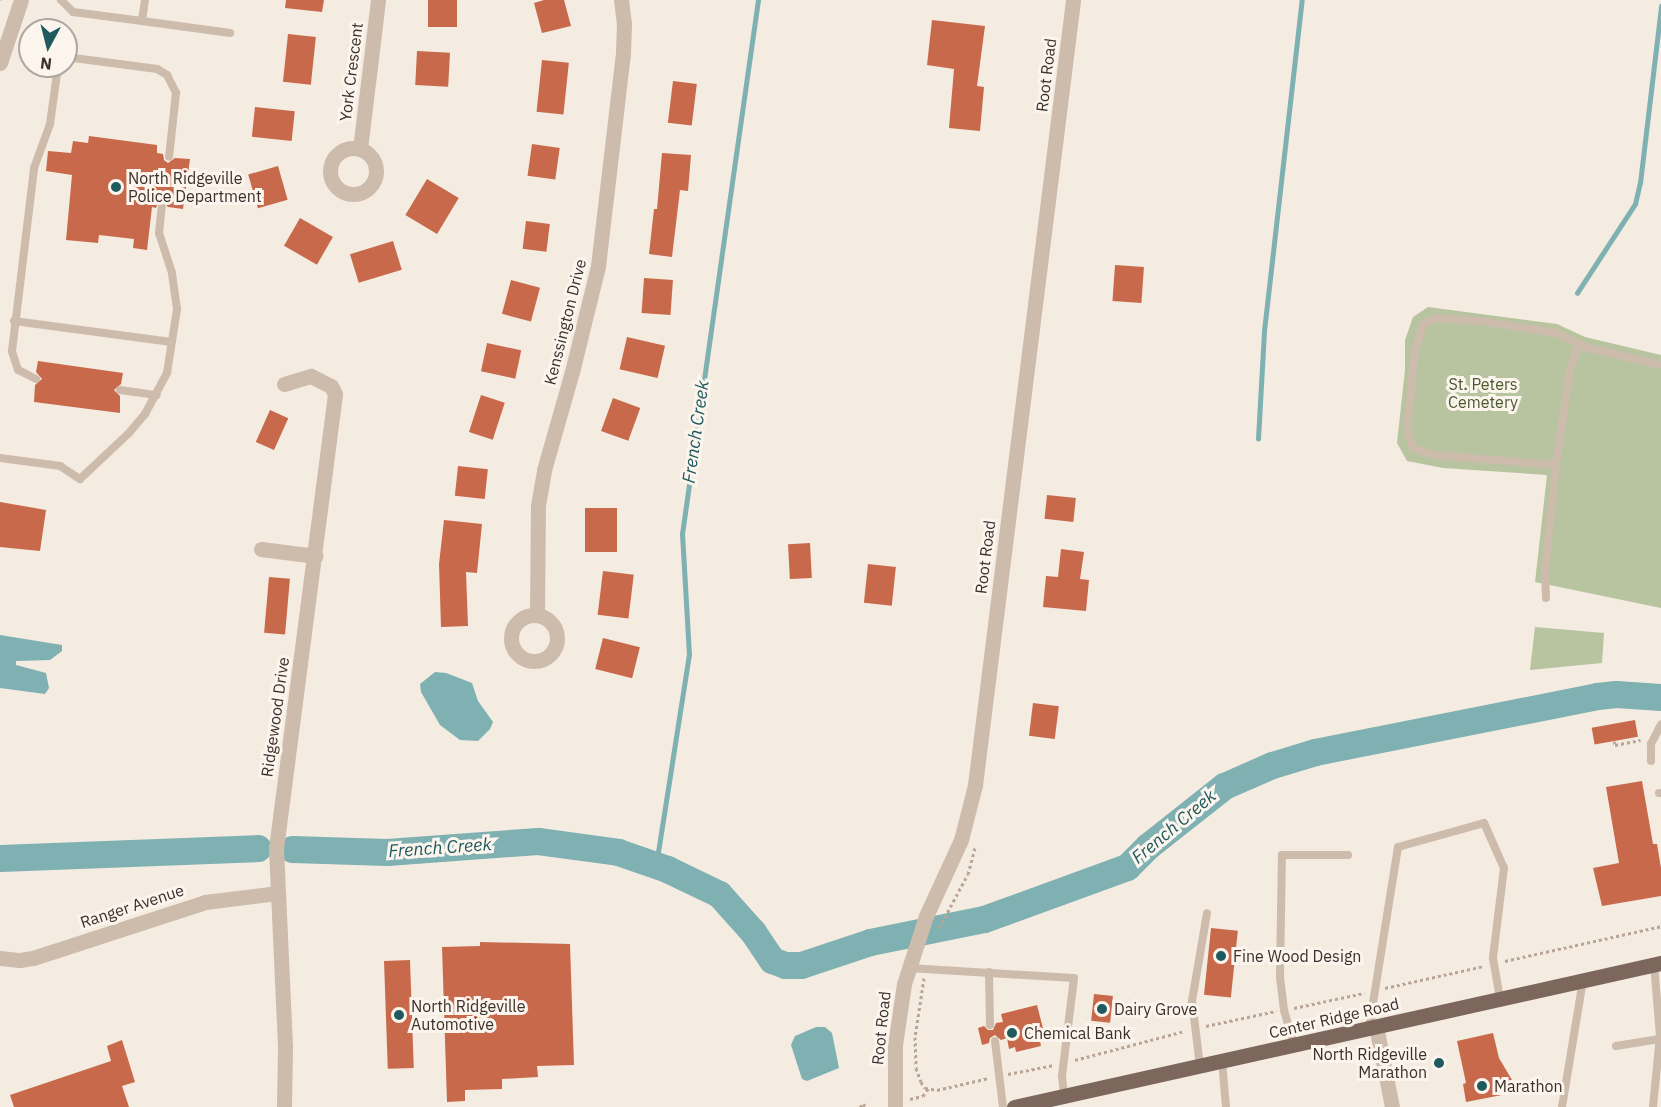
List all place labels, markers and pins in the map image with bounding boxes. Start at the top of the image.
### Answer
place label: North Ridgeville Police Department [128,168,262,206]
marker: North Ridgeville Police Department [109,180,123,194]
place label: Fine Wood Design [1233,946,1361,966]
marker: Fine Wood Design [1214,949,1228,963]
place label: North Ridgeville Automotive [411,996,525,1034]
place label: Dairy Grove [1114,999,1197,1019]
marker: Dairy Grove [1095,1002,1109,1016]
marker: North Ridgeville Automotive [392,1008,406,1022]
place label: Chemical Bank [1024,1023,1131,1043]
marker: Chemical Bank [1005,1026,1019,1040]
place label: North Ridgeville Marathon [1313,1044,1427,1082]
marker: North Ridgeville Marathon [1432,1056,1446,1070]
place label: Marathon [1494,1076,1563,1096]
marker: Marathon [1475,1079,1489,1093]

